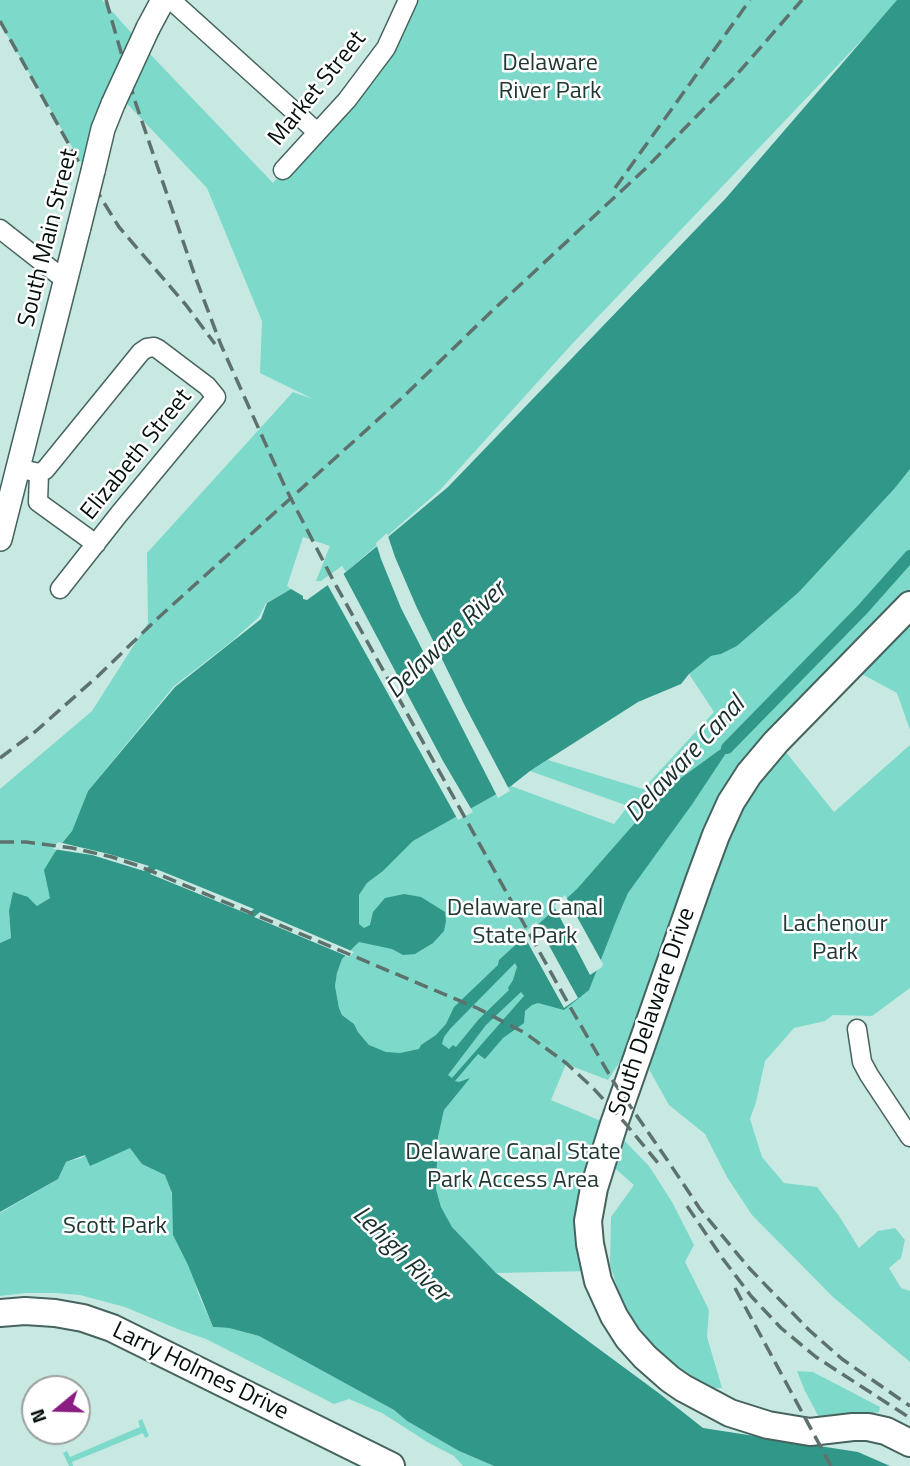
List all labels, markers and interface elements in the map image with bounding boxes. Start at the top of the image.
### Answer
street label: Market Street [263,26,373,152]
park label: Delaware River Park [498,50,602,106]
street label: South Main Street [13,146,85,330]
street label: Elizabeth Street [75,384,199,526]
water label: Delaware River [380,576,514,706]
water label: Delaware Canal [620,690,752,830]
park label: Delaware Canal State Park [447,895,603,951]
street label: South Delaware Drive [604,904,702,1120]
park label: Lachenour Park [782,911,888,967]
park label: Delaware Canal State Park Access Area [405,1139,621,1195]
water label: Lehigh River [345,1200,455,1310]
park label: Scott Park [63,1213,167,1241]
street label: Larry Holmes Drive [107,1317,293,1427]
north arrow [21,1375,91,1445]
text: N [22,1405,53,1427]

